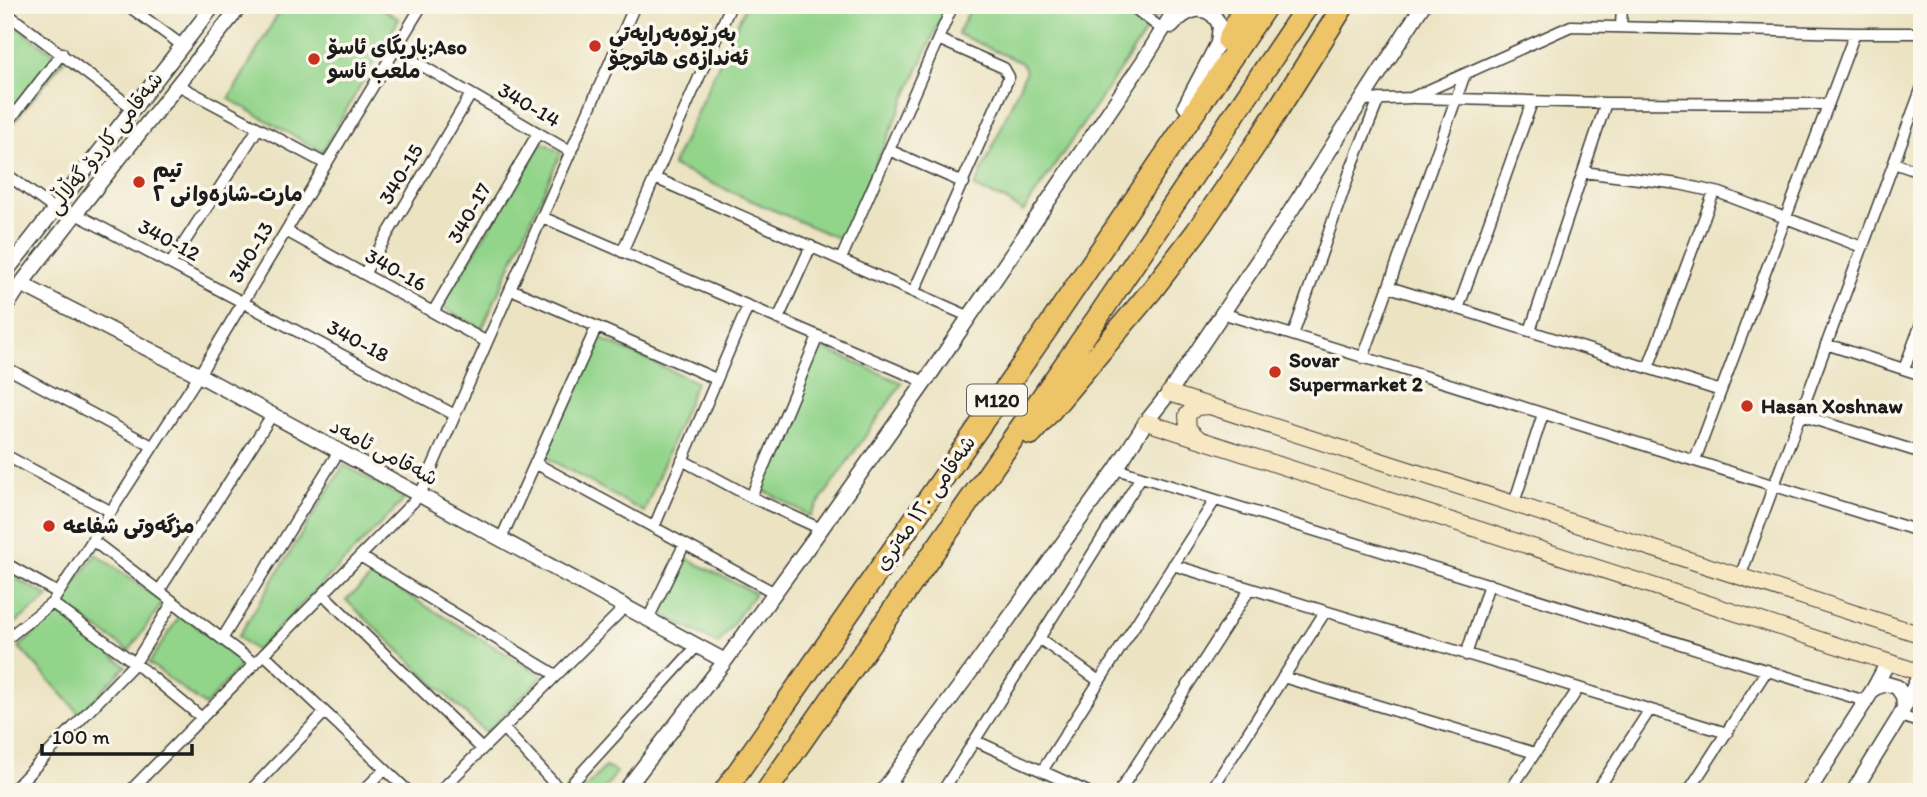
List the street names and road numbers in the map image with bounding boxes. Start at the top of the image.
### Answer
street label: شەقامی کاردۆ گەڵاڵی [39,65,170,220]
street label: 340-14 [494,77,565,133]
street label: 340-15 [373,139,428,209]
street label: 340-17 [441,178,496,247]
street label: 340-12 [134,213,204,266]
street label: 340-13 [223,217,278,287]
street label: 340-16 [361,243,431,297]
street label: 340-18 [323,314,394,367]
road number: M120 [967,384,1027,416]
street label: شەقامی ئامەد [325,413,443,492]
street label: شەقامی ١٢٠ مەتری [869,430,982,576]

